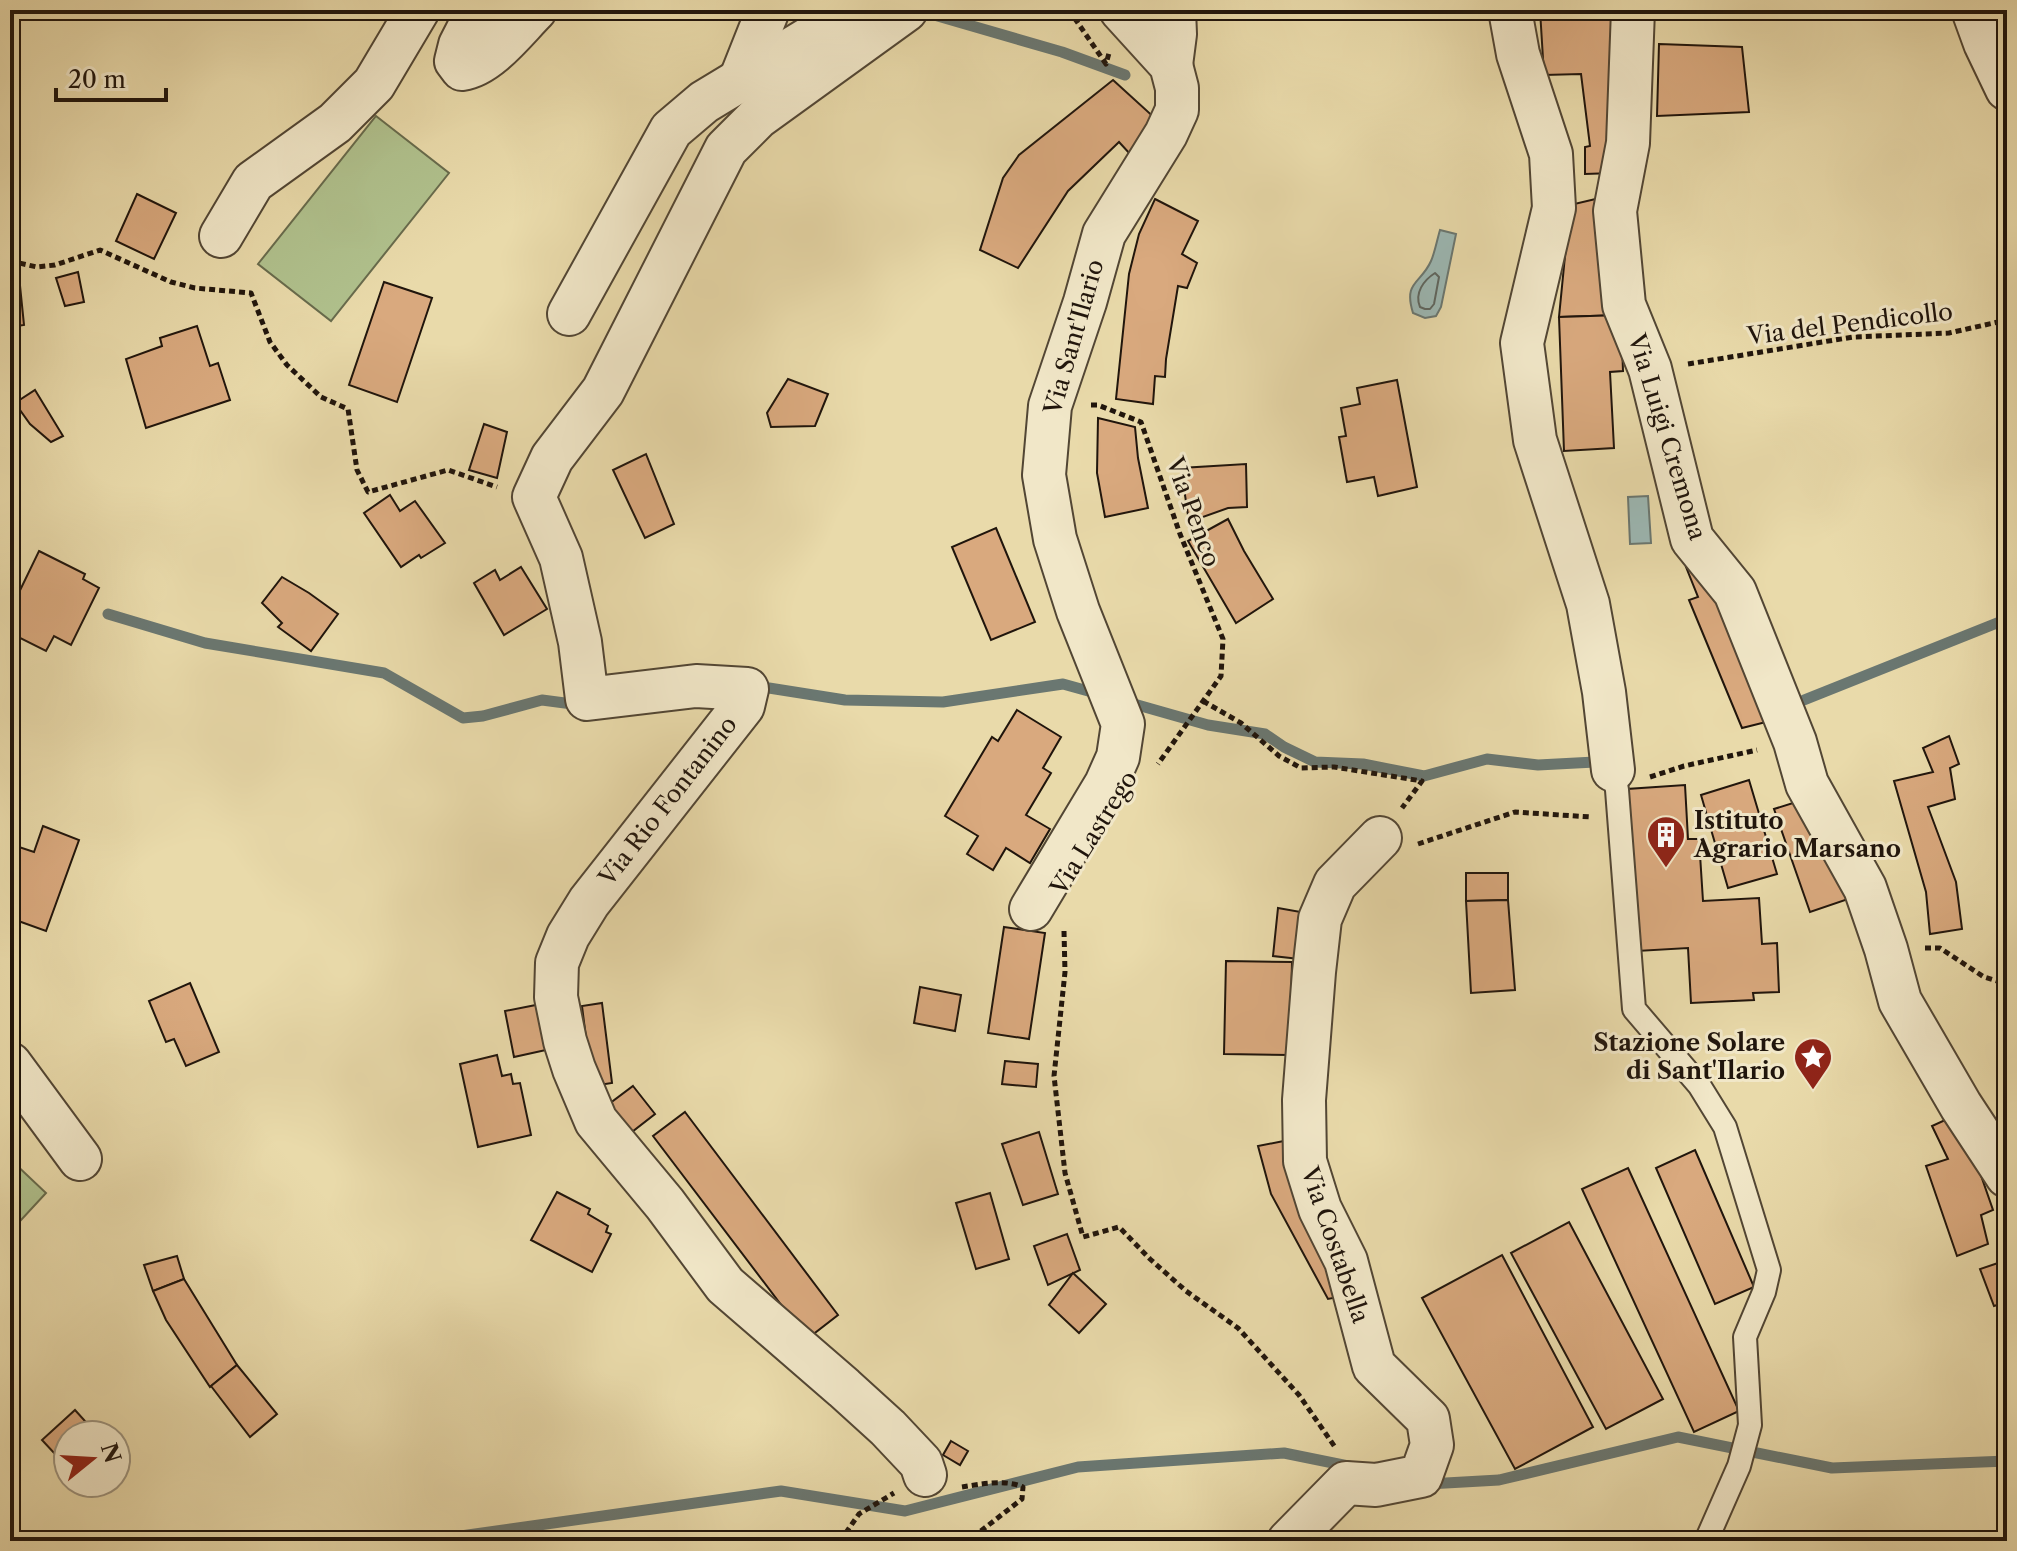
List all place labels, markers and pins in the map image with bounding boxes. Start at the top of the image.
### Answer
place label: Istituto Agrario Marsano [1693,806,1901,863]
building icon: Istituto Agrario Marsano [1645,814,1687,869]
place label: Stazione Solare di Sant'Ilario [1593,1028,1785,1085]
place icon: Stazione Solare di Sant'Ilario [1792,1036,1834,1091]

